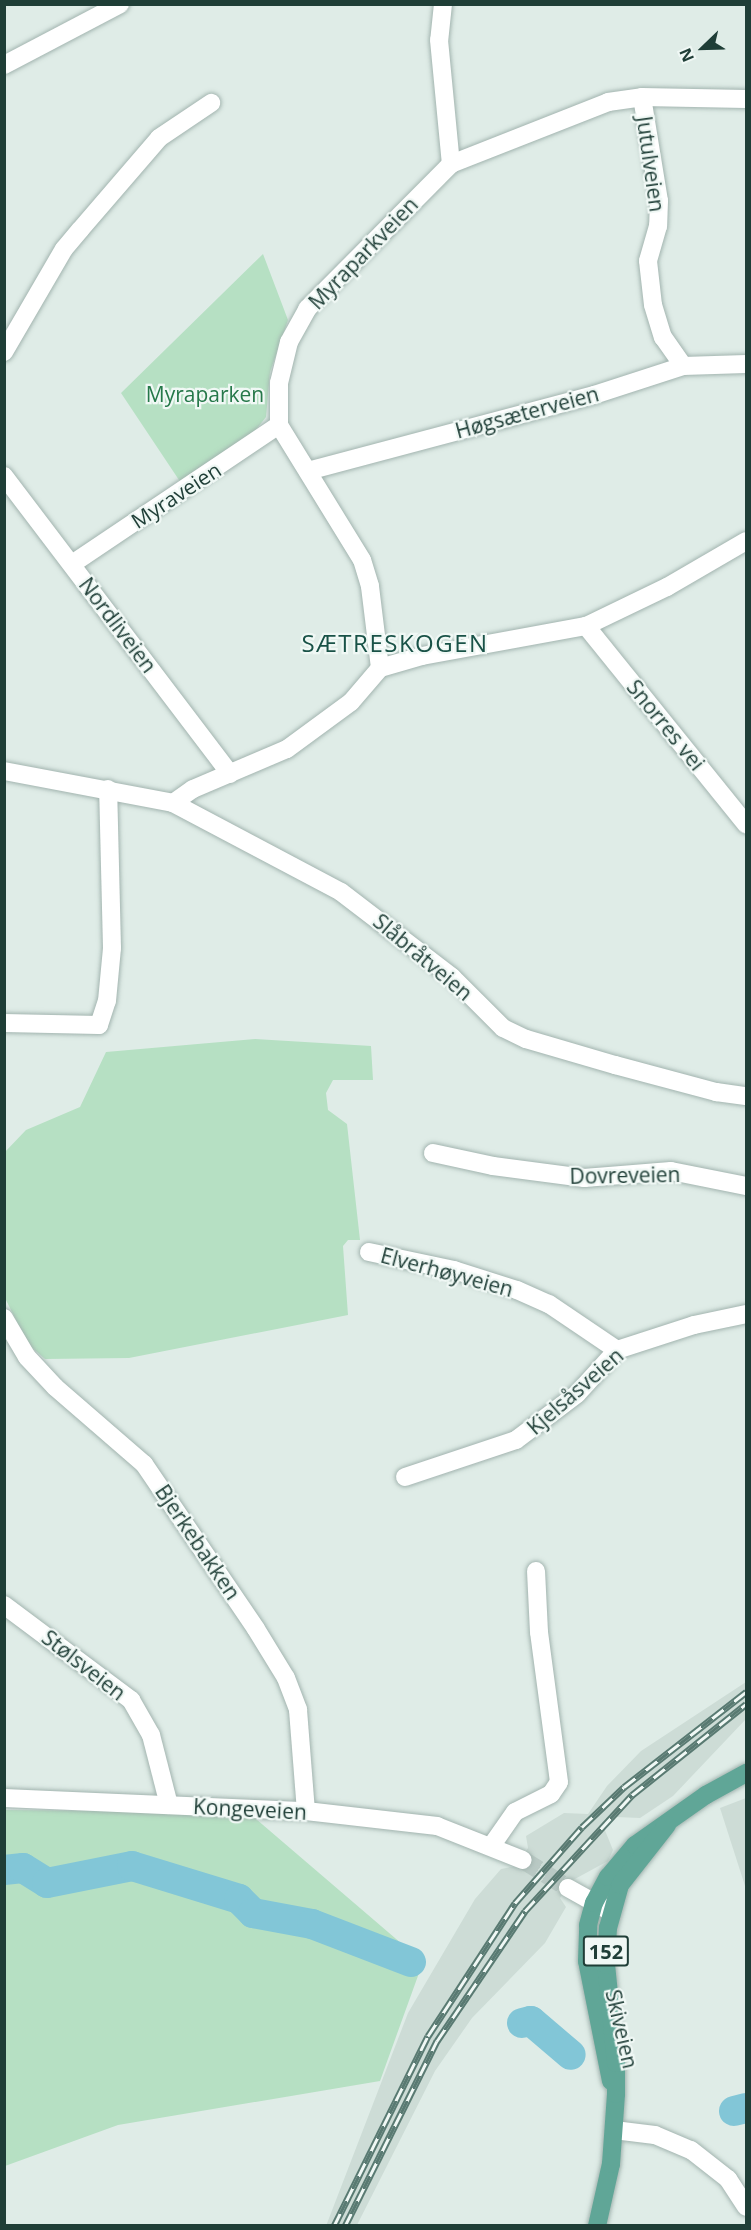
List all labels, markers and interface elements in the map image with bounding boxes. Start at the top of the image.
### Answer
north arrow [673,18,733,78]
text: N [674,45,699,65]
street label: Jutulveien [632,114,670,214]
street label: Myraparkveien [303,192,423,314]
park label: Myraparken [146,381,264,407]
street label: Høgsæterveien [452,381,602,443]
street label: Myraveien [126,457,226,533]
street label: Nordliveien [74,572,162,678]
district label: SÆTRESKOGEN [301,629,489,657]
street label: Snorres vei [622,675,710,775]
street label: Slåbråtveien [368,908,478,1006]
street label: Dovreveien [569,1161,681,1189]
street label: Elverhøyveien [378,1242,516,1302]
street label: Kjelsåsveien [522,1342,628,1440]
street label: Bjerkebakken [150,1480,246,1604]
street label: Stølsveien [37,1625,131,1705]
street label: Kongeveien [193,1793,307,1825]
road number: 152 [582,1934,630,1968]
street label: Skiveien [601,1987,643,2071]

